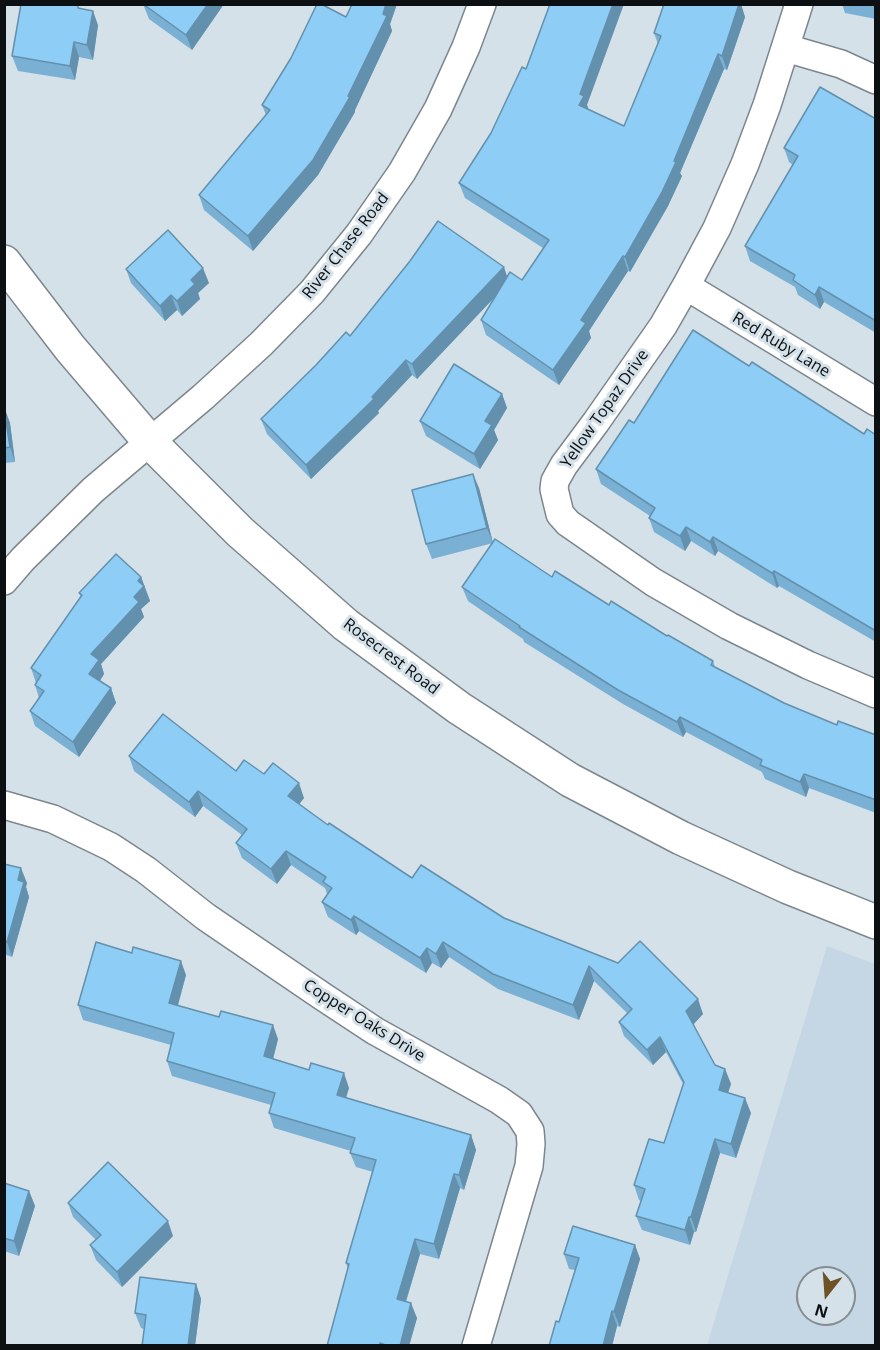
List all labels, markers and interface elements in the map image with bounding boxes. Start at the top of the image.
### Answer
street label: River Chase Road [299,189,393,303]
street label: Red Ruby Lane [729,308,833,382]
street label: Yellow Topaz Drive [557,346,653,472]
street label: Rosecrest Road [339,615,443,699]
street label: Copper Oaks Drive [300,976,428,1066]
north arrow [796,1266,856,1326]
text: N [812,1299,831,1324]

